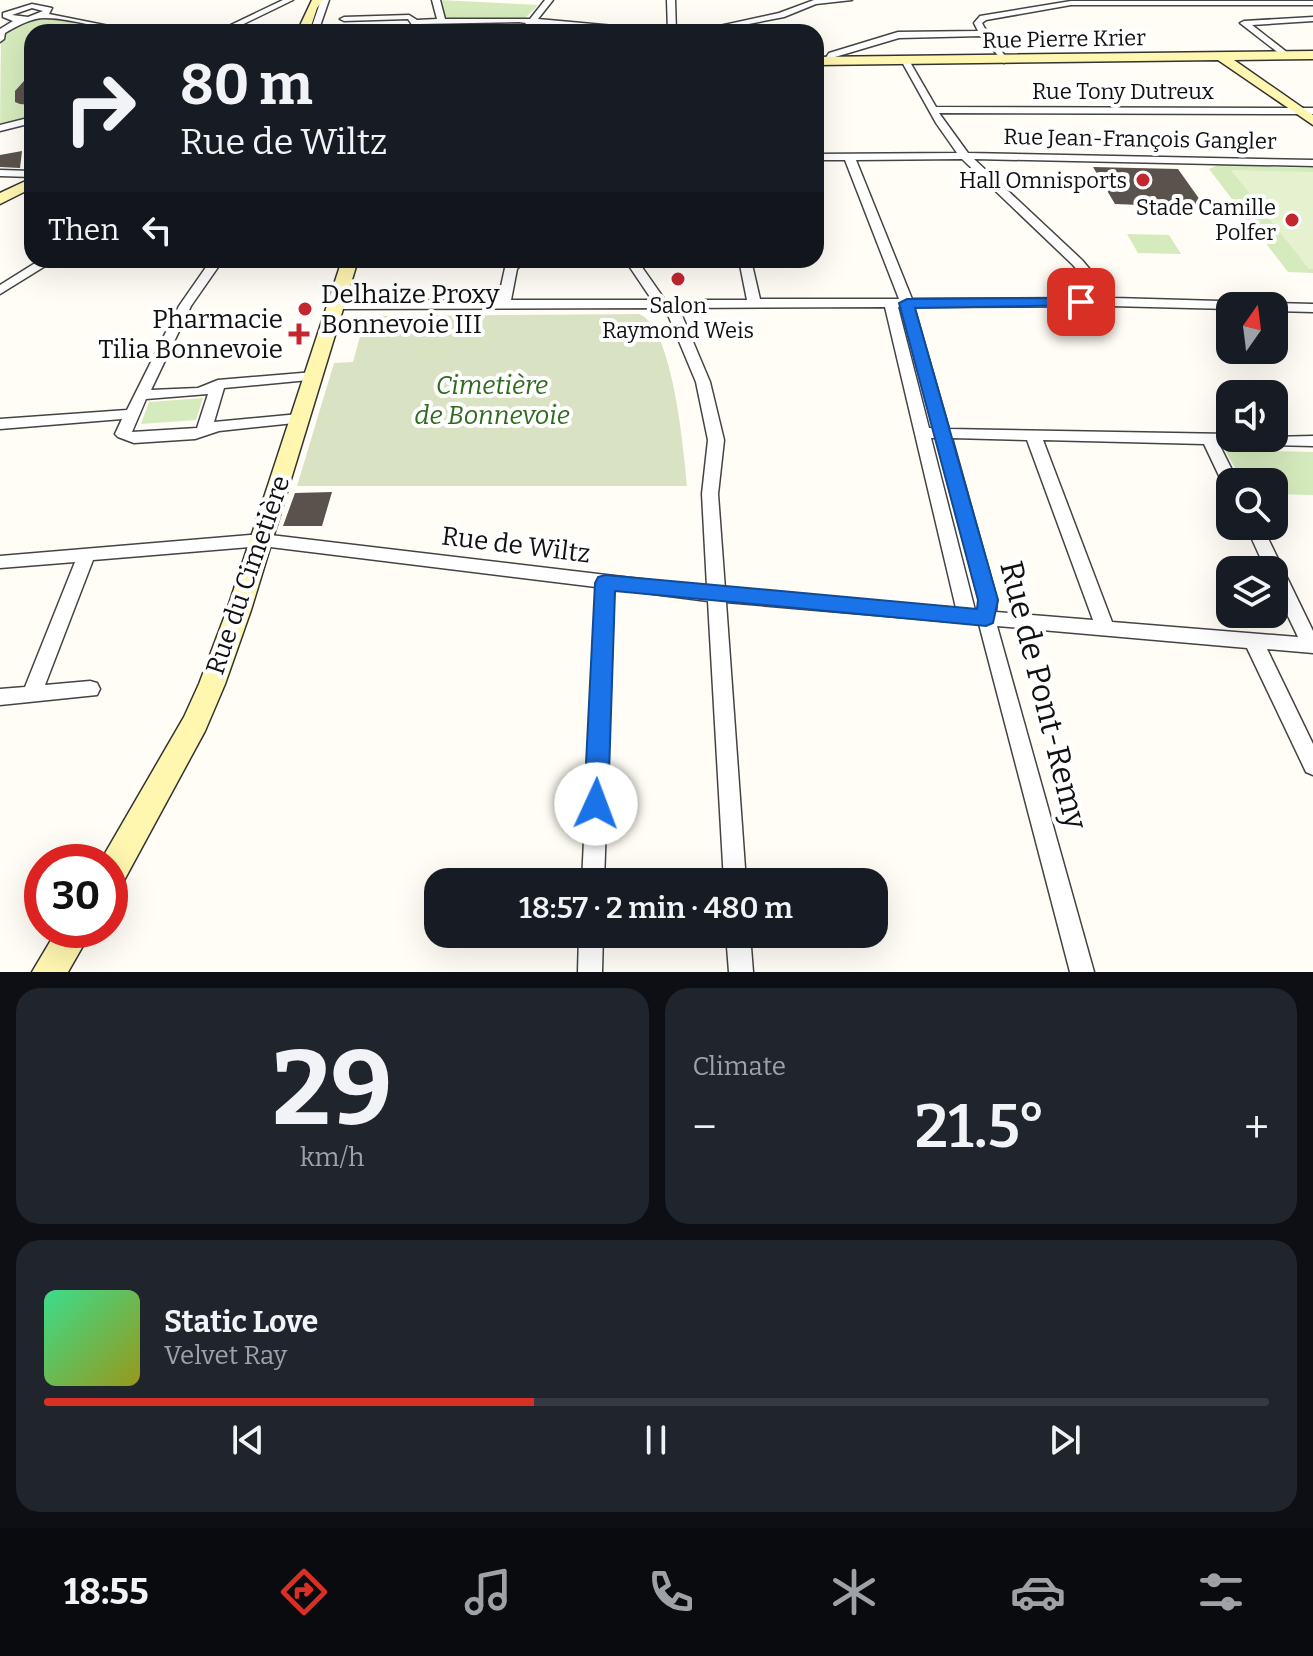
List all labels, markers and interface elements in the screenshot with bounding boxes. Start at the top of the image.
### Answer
street label: Rue Pierre Krier [982,24,1146,54]
text: 80 m [180,52,313,119]
icon: right [48,56,152,160]
street label: Rue Tony Dutreux [1032,78,1214,105]
text: Rue de Wiltz [180,120,387,164]
street label: Rue Jean-François Gangler [1003,123,1277,155]
place label: Hall Omnisports [959,167,1127,194]
marker: Hall Omnisports [1134,171,1152,189]
place label: Stade Camille Polfer [1136,194,1276,246]
icon: left [135,208,179,252]
marker: Stade Camille Polfer [1283,211,1301,229]
text: Then [48,212,119,248]
pin [1047,268,1115,336]
marker: Salon Raymond Weis [669,270,687,288]
place label: Delhaize Proxy Bonnevoie III [321,279,500,340]
icon: arrive [1059,280,1103,324]
place label: Salon Raymond Weis [602,292,754,344]
north arrow [1216,292,1288,364]
map controls [1216,292,1288,628]
marker: Delhaize Proxy Bonnevoie III [296,300,314,318]
place label: Pharmacie Tilia Bonnevoie [98,304,283,365]
marker: Pharmacie Tilia Bonnevoie [290,325,308,343]
park label: Cimetière de Bonnevoie [414,370,570,431]
button: sound [1216,380,1288,452]
button: search [1216,468,1288,540]
street label: Rue du Cimetière [199,471,297,679]
street label: Rue de Wiltz [440,520,592,570]
button: layers [1216,556,1288,628]
street label: Rue de Pont-Remy [992,557,1096,834]
position arrow [554,762,638,846]
speed limit sign: 30 [24,844,128,948]
text: 18:57 · 2 min · 480 m [519,890,793,926]
text: 29 [272,1027,392,1152]
text: Climate [693,1051,786,1082]
text: 21.5° [915,1091,1046,1163]
text: − [693,1101,717,1154]
text: + [1244,1101,1269,1154]
text: km/h [300,1142,364,1173]
text: Static Love [164,1304,318,1340]
text: Velvet Ray [164,1340,287,1371]
icon: previous [226,1418,270,1462]
icon: pause [634,1418,678,1462]
icon: next [1043,1418,1087,1462]
icon: directions [276,1564,332,1620]
icon: music [460,1564,516,1620]
icon: phone [643,1564,699,1620]
icon: climate [826,1564,882,1620]
icon: car [1010,1564,1066,1620]
icon: filters [1193,1564,1249,1620]
text: 18:55 [64,1570,149,1614]

